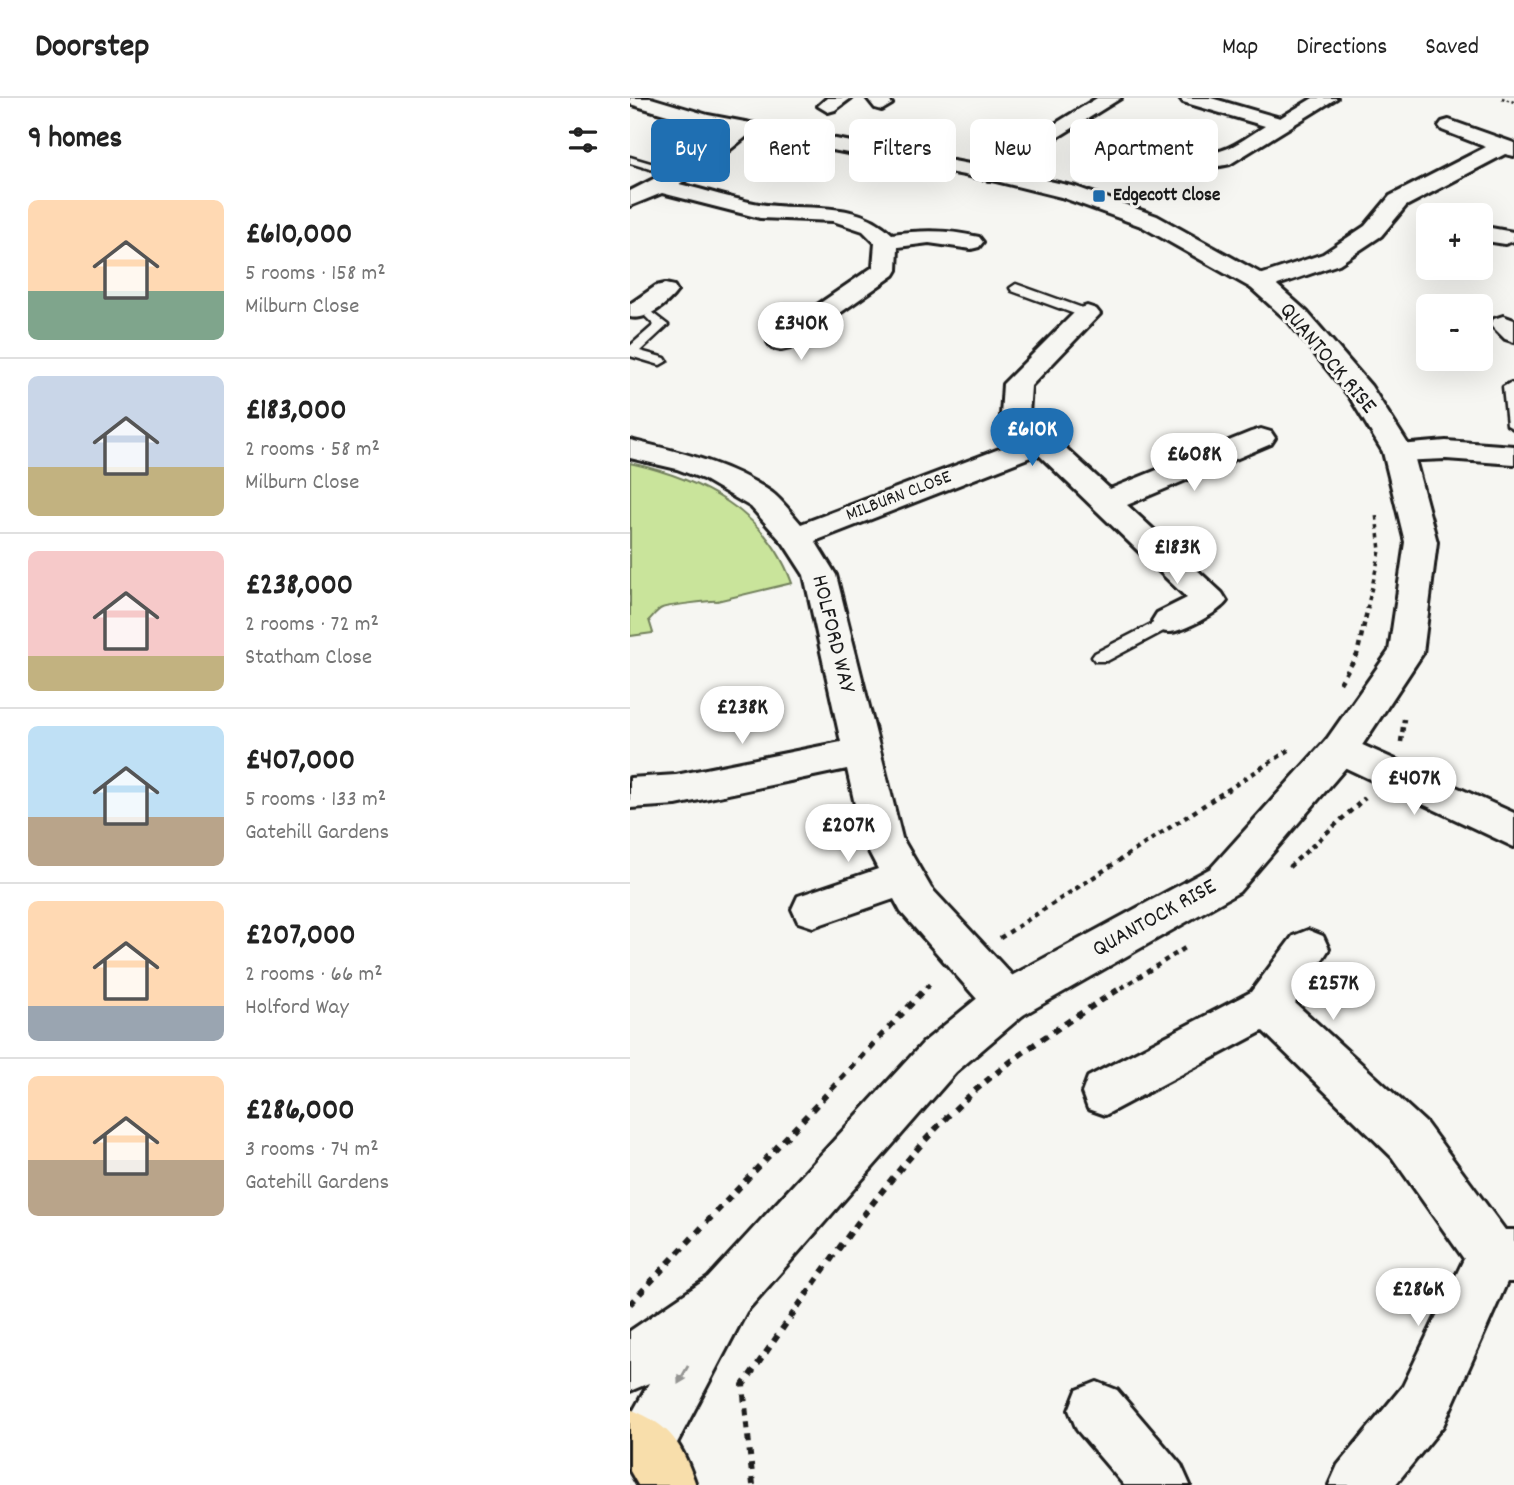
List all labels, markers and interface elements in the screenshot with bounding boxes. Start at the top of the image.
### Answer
text: Doorstep [35,25,149,72]
text: Map [1222,31,1258,65]
text: Directions [1296,31,1387,65]
text: Saved [1425,31,1479,65]
text: 9 homes [28,119,122,162]
chip: Buy [651,119,730,182]
chip: Rent [744,119,835,182]
chip: Filters [849,119,956,182]
chip: New [970,119,1056,182]
chip: Apartment [1070,119,1218,182]
icon: filters [564,121,602,159]
place label: Edgecott Close [1113,183,1220,210]
marker: Edgecott Close [1091,188,1107,204]
map controls [1416,203,1493,371]
button: + [1416,203,1493,280]
text: £610,000 [245,215,352,258]
icon: home [84,228,168,312]
text: 5 rooms · 158 m² [245,258,386,291]
text: Milburn Close [245,291,359,324]
button: − [1416,294,1493,371]
street label: QUANTOCK RISE [1270,296,1384,422]
pin: £340K [752,302,850,362]
text: £340K [774,308,828,341]
text: £183,000 [245,391,347,434]
icon: home [84,404,168,488]
pin: £610K [983,408,1081,468]
text: £610K [1007,414,1057,447]
text: 2 rooms · 58 m² [245,434,380,467]
pin: £608K [1145,434,1243,493]
text: £608K [1166,439,1222,472]
street label: MILBURN CLOSE [842,464,956,529]
text: Milburn Close [245,467,359,500]
pin: £183K [1128,526,1226,586]
text: £183K [1154,532,1200,565]
text: £238,000 [245,566,353,609]
street label: HOLFORD WAY [801,572,863,697]
icon: home [84,579,168,663]
text: 2 rooms · 72 m² [245,609,379,642]
text: Statham Close [245,642,372,675]
pin: £238K [693,686,791,746]
text: £238K [716,692,768,725]
text: £407,000 [245,741,355,784]
icon: home [84,754,168,838]
pin: £407K [1365,758,1463,817]
text: £407K [1387,763,1441,796]
text: 5 rooms · 133 m² [245,784,386,817]
pin: £207K [799,804,897,864]
text: £207K [821,810,875,843]
text: Gatehill Gardens [245,817,389,850]
street label: QUANTOCK RISE [1087,871,1223,967]
text: £207,000 [245,916,356,959]
icon: home [84,929,168,1013]
text: 2 rooms · 66 m² [245,959,383,992]
pin: £257K [1284,962,1382,1022]
text: £257K [1307,968,1359,1001]
text: Holford Way [245,992,349,1025]
text: £286,000 [245,1091,355,1134]
icon: home [84,1104,168,1188]
text: 3 rooms · 74 m² [245,1134,379,1167]
text: Gatehill Gardens [245,1167,389,1200]
pin: £286K [1369,1268,1467,1328]
text: £286K [1392,1274,1444,1307]
one-way arrow [677,1365,689,1385]

